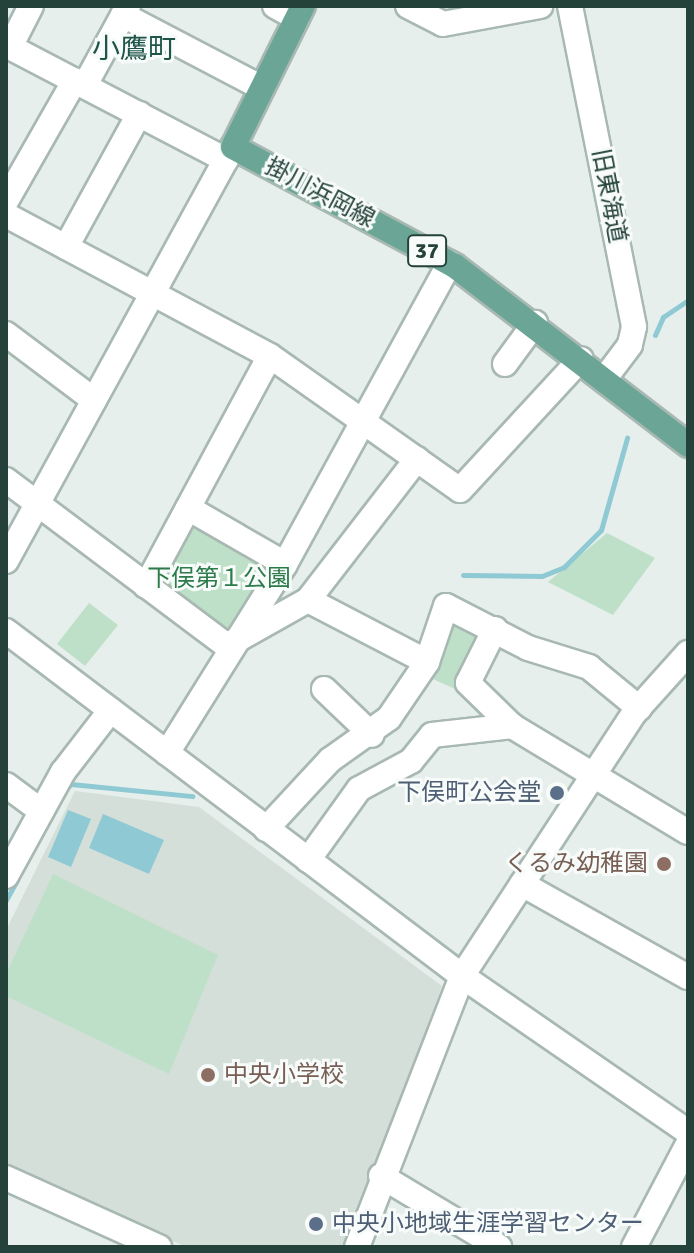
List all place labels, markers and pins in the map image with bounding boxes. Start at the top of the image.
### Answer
place label: 下俣町公会堂 [397,779,541,807]
marker: 下俣町公会堂 [548,784,566,802]
place label: くるみ幼稚園 [504,850,648,878]
marker: くるみ幼稚園 [655,855,673,873]
place label: 中央小学校 [224,1061,344,1089]
marker: 中央小学校 [199,1066,217,1084]
place label: 中央小地域生涯学習センター [332,1210,644,1238]
marker: 中央小地域生涯学習センター [307,1215,325,1233]

